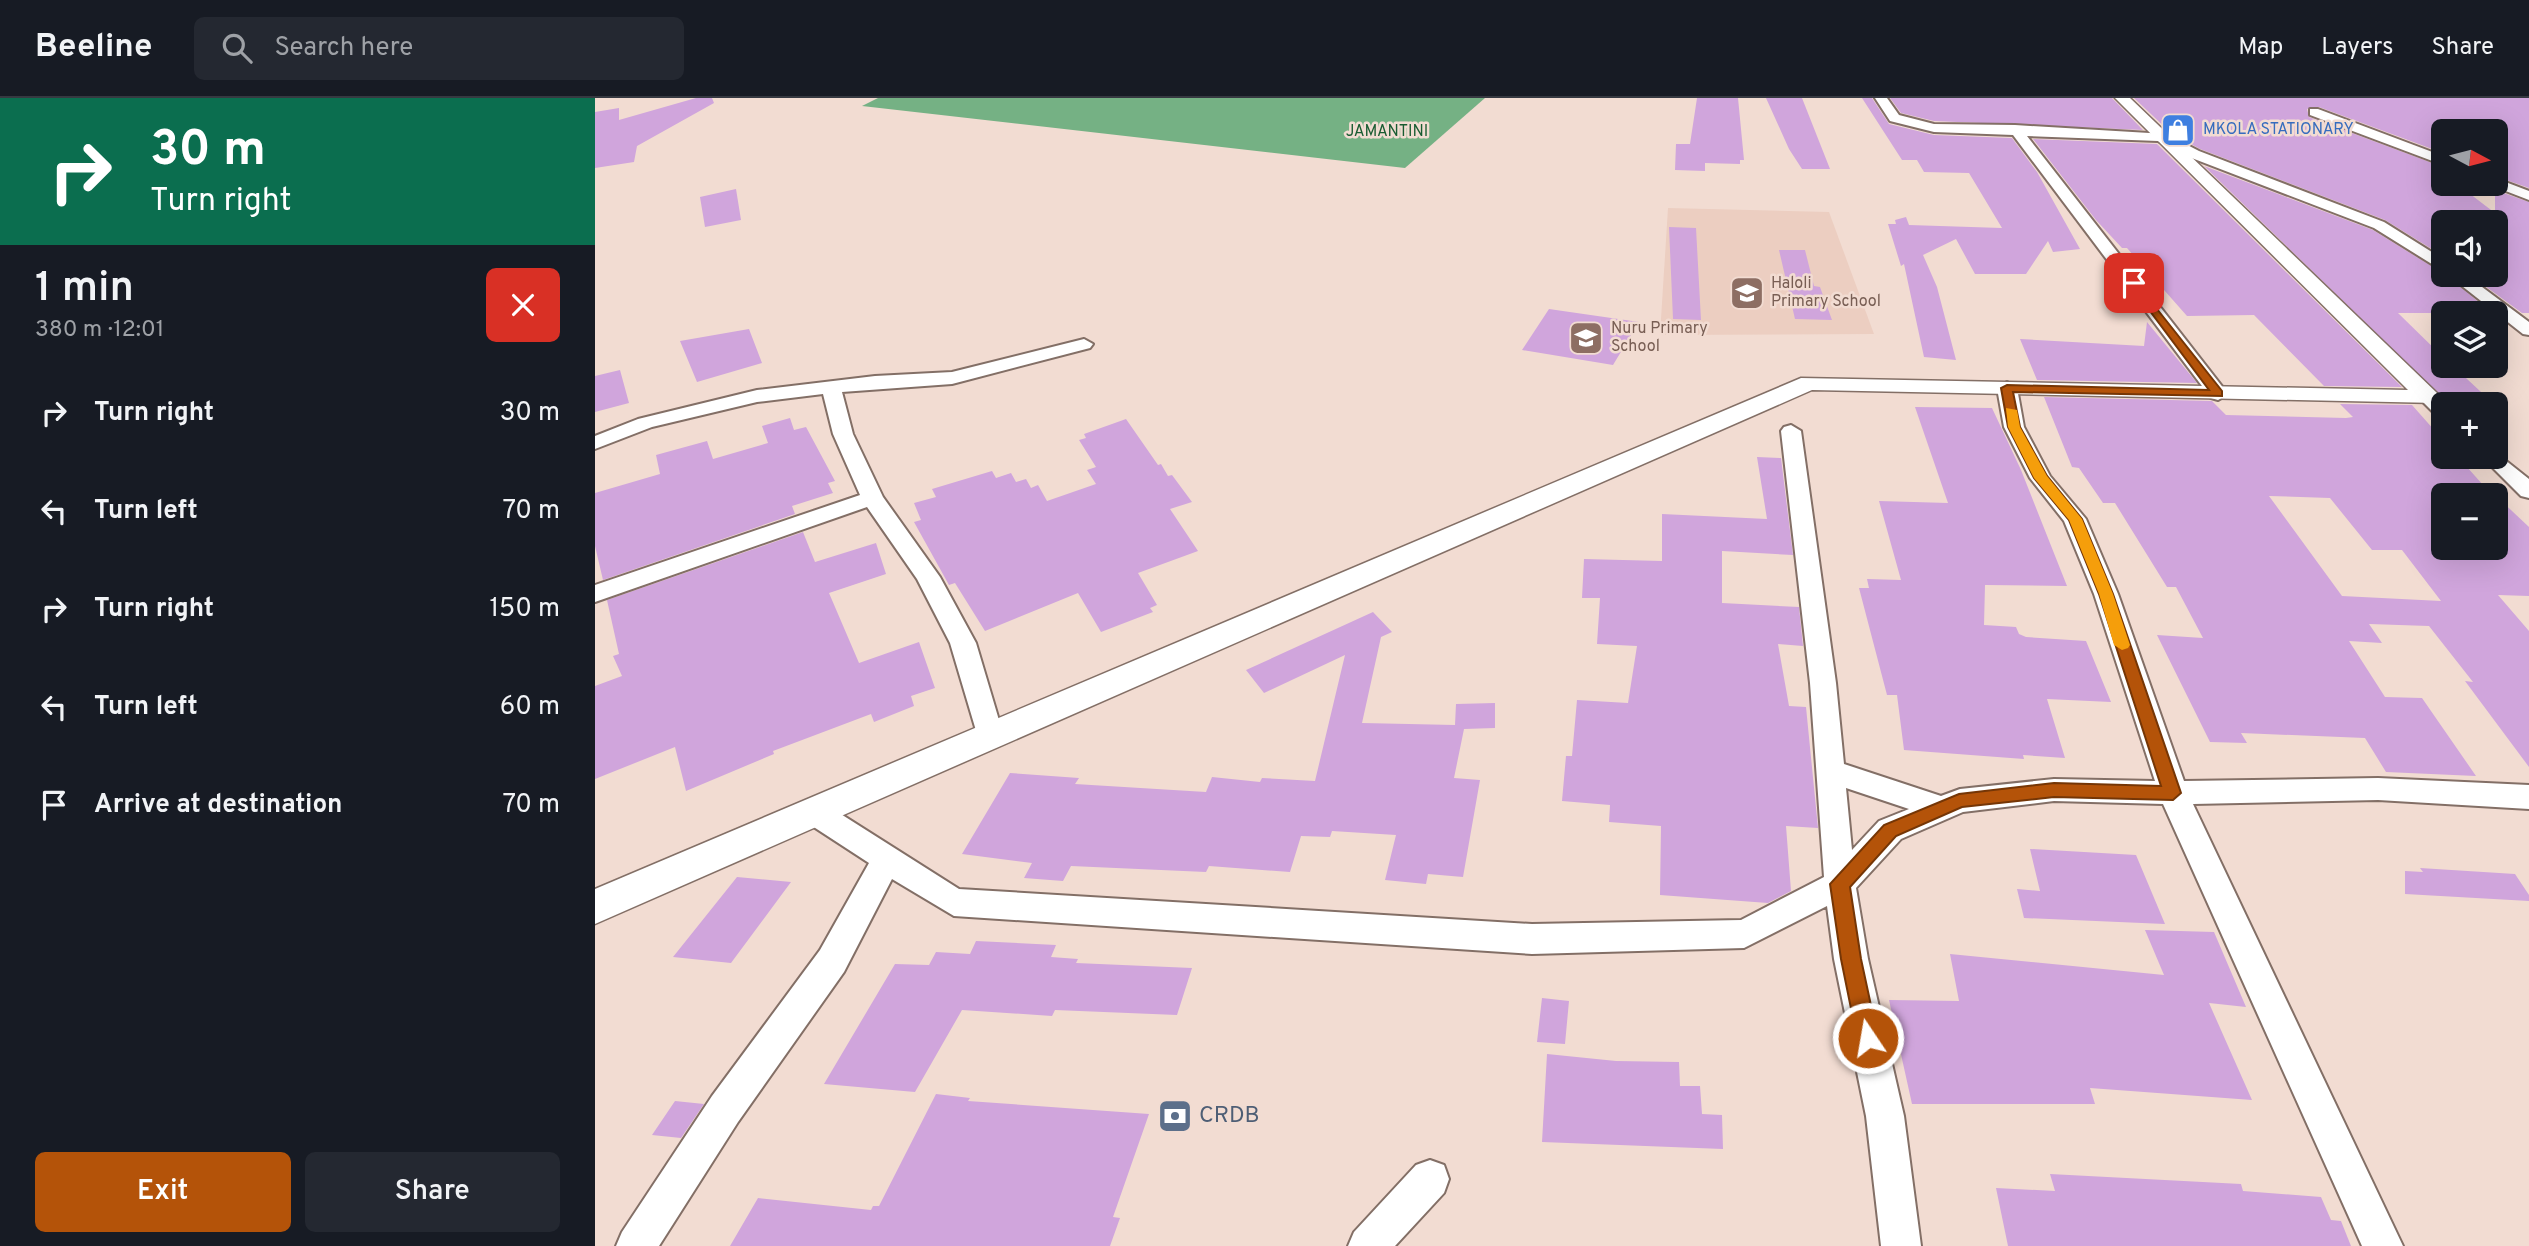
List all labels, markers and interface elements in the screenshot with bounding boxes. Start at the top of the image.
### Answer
search box [194,17,684,80]
text: Beeline [35,27,152,69]
icon: search [218,29,256,67]
text: Search here [274,32,413,65]
text: Map [2238,33,2283,63]
text: Layers [2321,33,2393,63]
text: Share [2431,33,2494,63]
shop icon: MKOLA STATIONARY [2159,111,2197,149]
north arrow [2431,119,2508,196]
map controls [2431,119,2508,560]
place label: MKOLA STATIONARY [2203,120,2354,140]
text: 30 m [150,121,266,183]
park label: JAMANTINI [1346,122,1428,142]
icon: right [35,126,126,217]
text: Turn right [150,182,292,222]
button: sound [2431,210,2508,287]
pin [2104,253,2164,313]
text: 1 min [35,263,134,316]
icon: arrive [2115,264,2153,302]
button: close [486,268,560,342]
school or university icon: Haloli Primary School [1728,274,1766,312]
place label: Haloli Primary School [1771,274,1881,312]
button: layers [2431,301,2508,378]
text: 380 m · 12:01 [35,316,164,345]
school or university icon: Nuru Primary School [1567,319,1605,357]
place label: Nuru Primary School [1611,319,1708,357]
button: + [2431,392,2508,469]
icon: right [35,394,73,432]
text: Turn right [94,397,214,430]
text: 30 m [500,397,560,430]
button: − [2431,483,2508,560]
icon: left [35,492,73,530]
text: Turn left [94,495,198,528]
text: 70 m [502,495,560,528]
icon: right [35,590,73,628]
text: Turn right [94,593,214,626]
text: 150 m [489,593,560,626]
icon: left [35,688,73,726]
text: Turn left [94,691,198,724]
text: 60 m [500,691,560,724]
icon: arrive [35,786,73,824]
text: Arrive at destination [94,789,342,822]
text: 70 m [502,789,560,822]
position arrow [1831,1001,1905,1075]
bank icon: CRDB [1156,1097,1194,1135]
place label: CRDB [1199,1102,1260,1131]
button: Exit [35,1152,291,1232]
button: Share [305,1152,560,1232]

